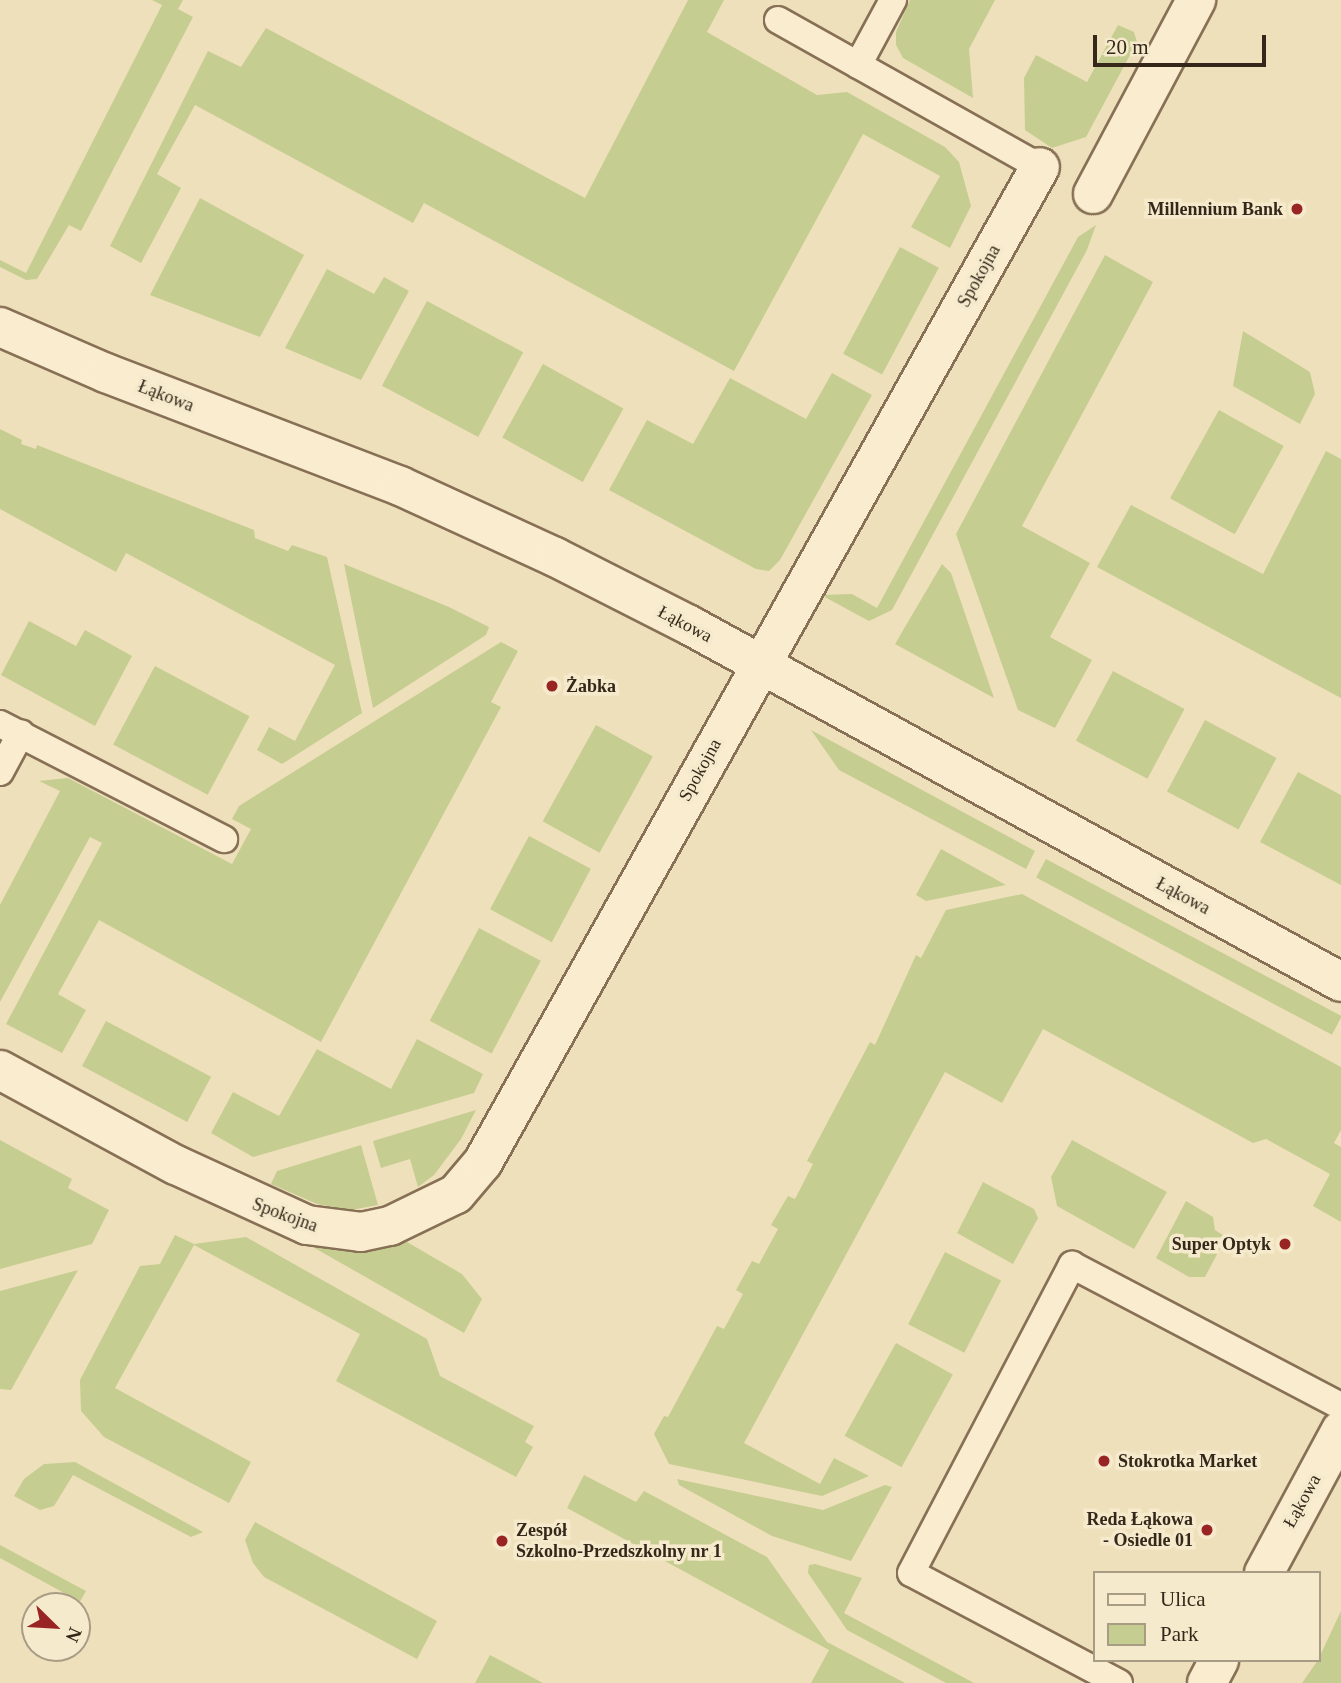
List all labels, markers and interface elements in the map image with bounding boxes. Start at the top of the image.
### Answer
scale bar [1096,21,1269,65]
text: 20 m [1106,35,1149,59]
place label: Millennium Bank [1147,198,1283,220]
marker: Millennium Bank [1289,201,1305,217]
street label: Spokojna [953,241,1005,311]
street label: Łąkowa [135,376,197,416]
street label: Łąkowa [654,601,716,647]
place label: Żabka [566,675,616,697]
marker: Żabka [544,678,560,694]
street label: Spokojna [674,735,726,805]
street label: Łąkowa [1152,873,1214,919]
street label: Spokojna [249,1193,321,1237]
place label: Super Optyk [1171,1233,1271,1255]
marker: Super Optyk [1277,1236,1293,1252]
place label: Stokrotka Market [1118,1450,1257,1472]
marker: Stokrotka Market [1096,1453,1112,1469]
street label: Łąkowa [1279,1470,1325,1532]
place label: Reda Łąkowa - Osiedle 01 [1086,1509,1193,1552]
place label: Zespół Szkolno-Przedszkolny nr 1 [516,1520,722,1562]
marker: Reda Łąkowa - Osiedle 01 [1199,1522,1215,1538]
marker: Zespół Szkolno-Przedszkolny nr 1 [494,1533,510,1549]
legend [1092,1571,1320,1662]
text: Ulica [1160,1587,1205,1611]
north arrow [21,1592,91,1662]
text: Park [1160,1622,1199,1646]
text: N [61,1624,86,1645]

